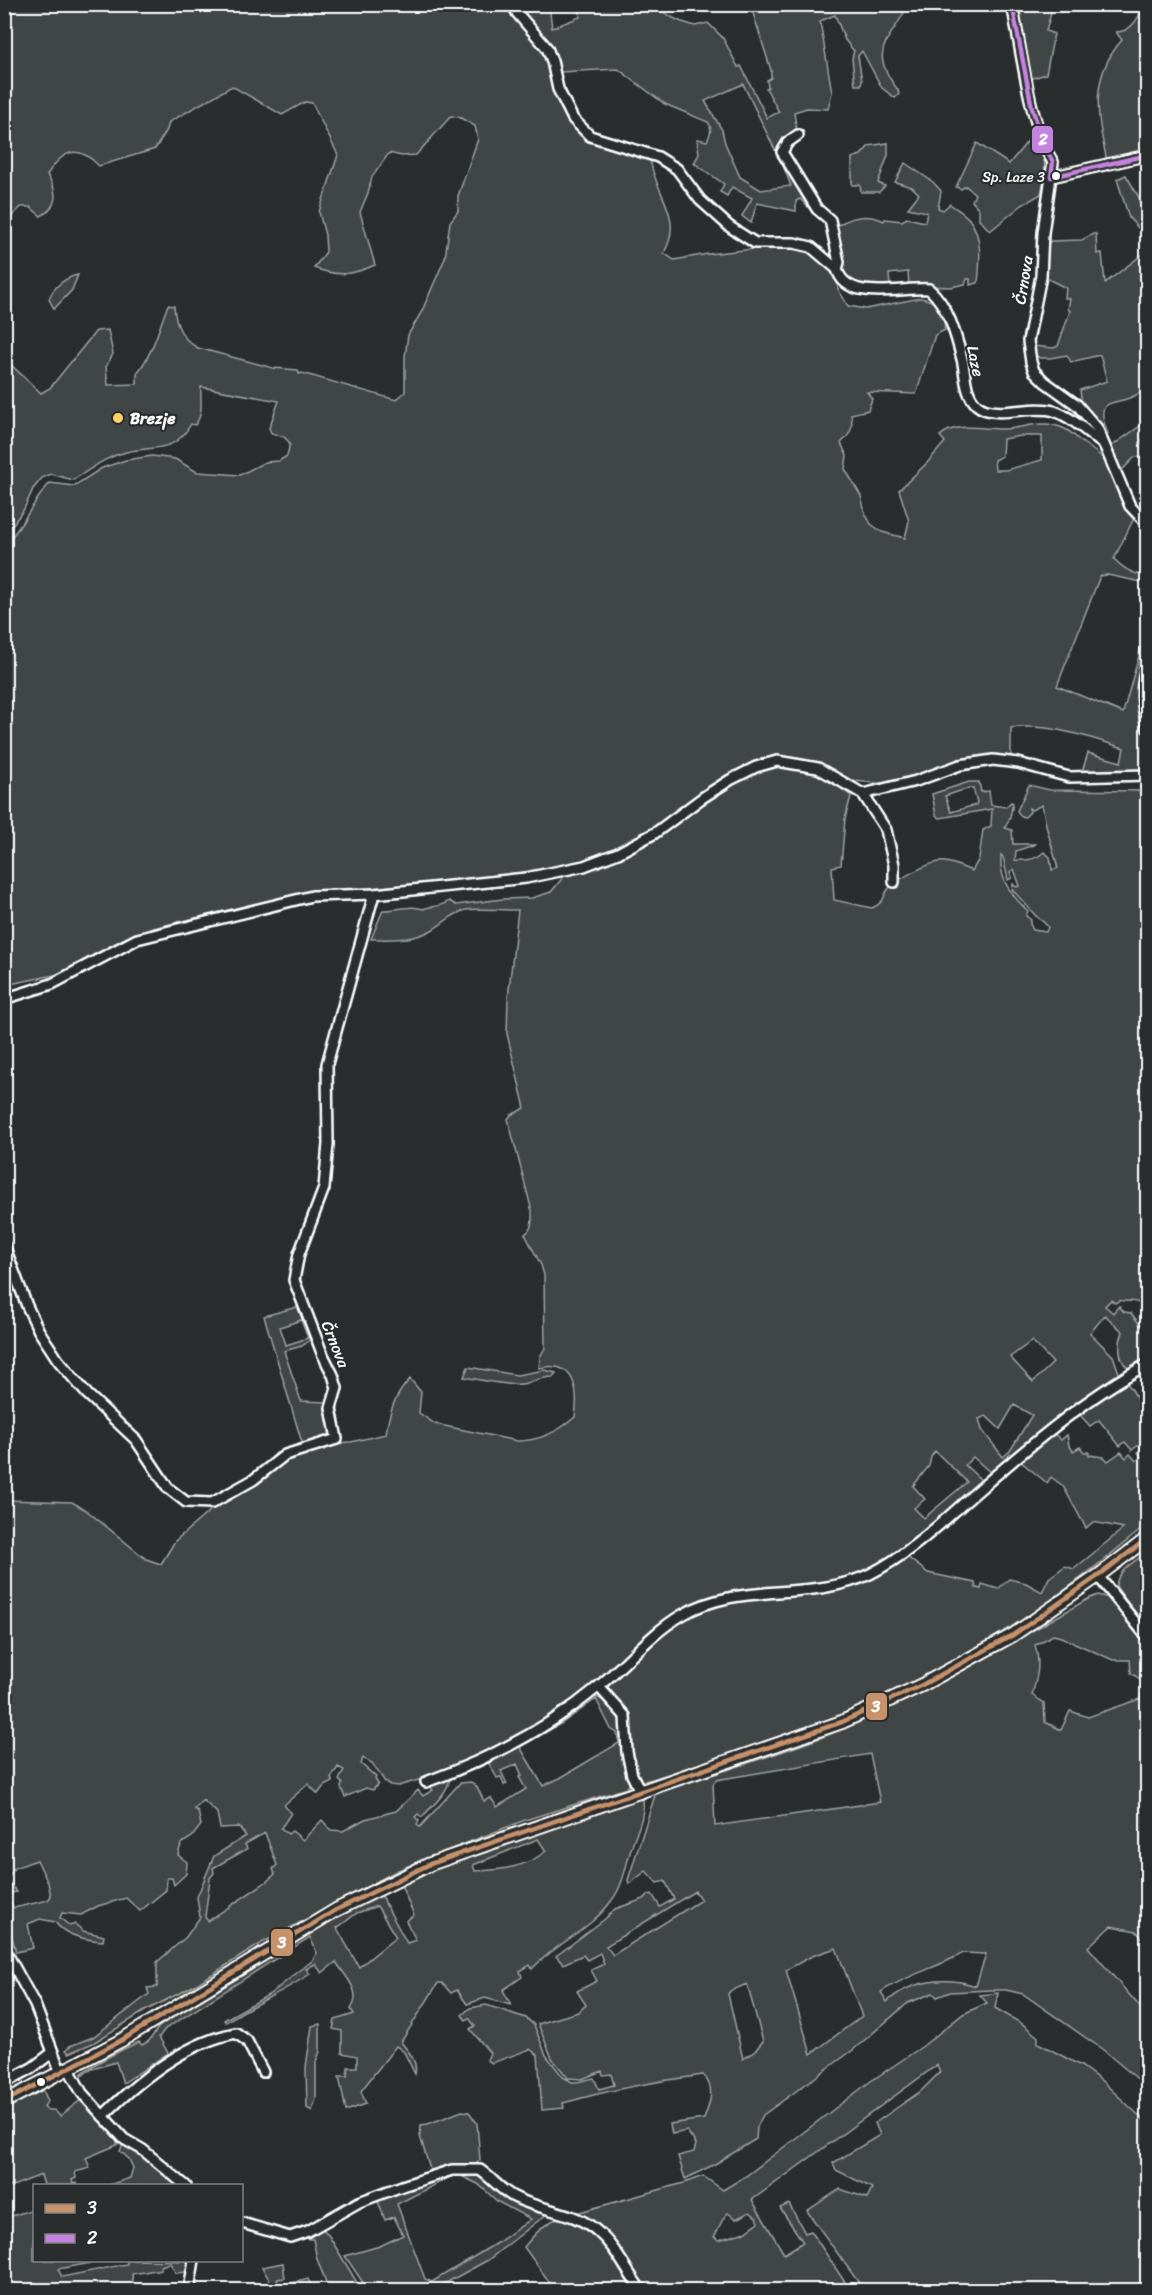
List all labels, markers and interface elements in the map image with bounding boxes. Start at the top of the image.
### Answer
line badge: 2 [1031,125,1054,154]
text: 2 [1037,125,1048,154]
place label: Sp. Laze 3 [982,165,1045,190]
marker: Sp. Laze 3 [1050,170,1062,182]
street label: Črnova [1005,253,1042,306]
street label: Laze [958,343,993,379]
place label: Brezje [130,404,176,433]
marker: Brezje [111,411,125,425]
street label: Črnova [313,1316,358,1373]
line badge: 3 [865,1692,888,1721]
text: 3 [871,1692,881,1721]
line badge: 3 [270,1928,294,1957]
text: 3 [277,1928,287,1957]
unlabelled marker [35,2076,47,2088]
legend [33,2184,243,2262]
text: 3 [87,2192,97,2224]
text: 2 [87,2222,97,2254]

